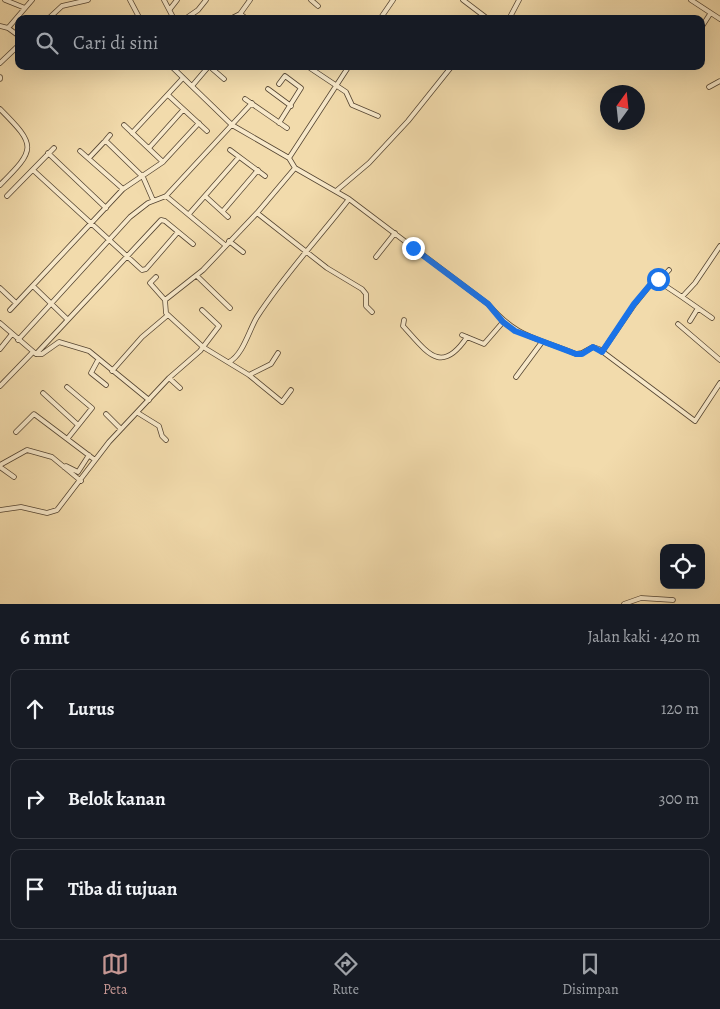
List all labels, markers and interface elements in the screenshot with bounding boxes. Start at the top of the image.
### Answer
search box [15,15,705,70]
icon: search [33,29,61,57]
text: Cari di sini [73,30,158,56]
north arrow [600,85,645,130]
route end [402,237,425,260]
route start [647,268,670,291]
map controls [660,544,705,589]
button: locate [660,544,705,589]
text: 6 mnt [20,623,70,651]
text: Jalan kaki · 420 m [588,626,700,648]
icon: ahead [21,695,49,723]
text: Lurus [68,696,114,722]
text: 120 m [661,698,699,720]
icon: right [21,785,49,813]
text: Belok kanan [68,786,166,812]
text: 300 m [659,788,699,810]
icon: arrive [21,875,49,903]
text: Tiba di tujuan [68,876,177,902]
tab: Peta [101,950,129,999]
tab: Rute [332,950,360,999]
tab: Disimpan [562,950,619,999]

